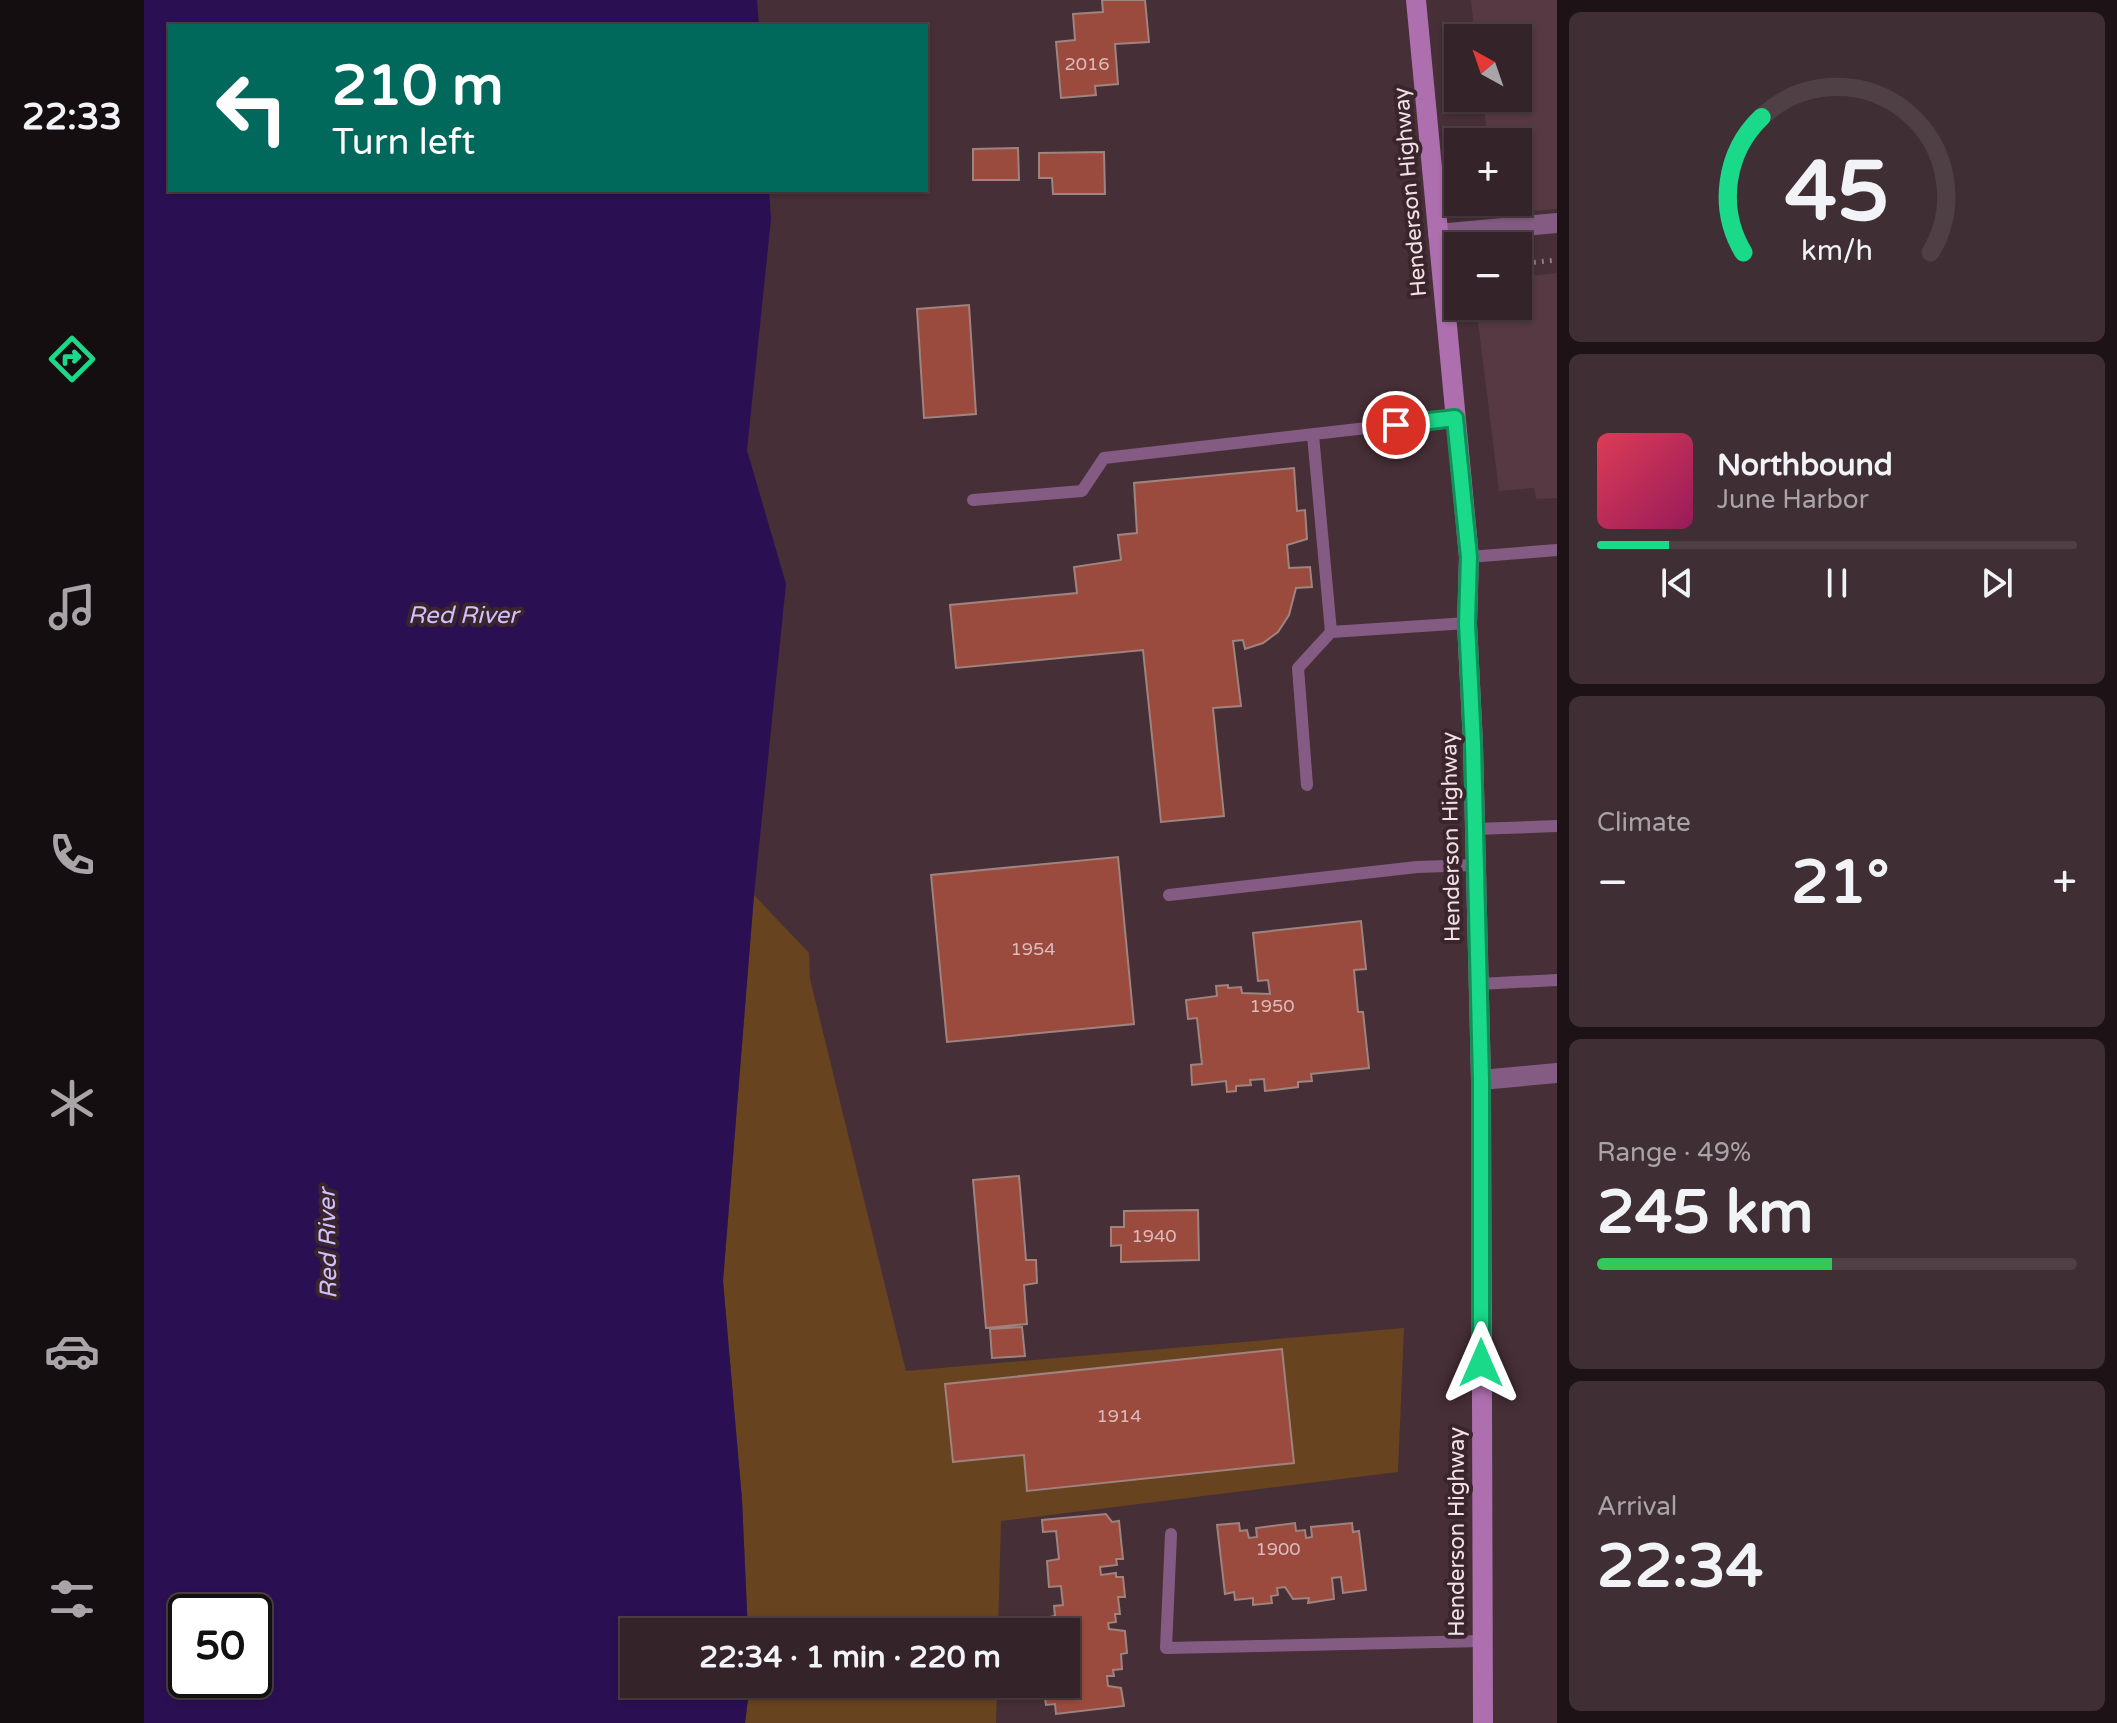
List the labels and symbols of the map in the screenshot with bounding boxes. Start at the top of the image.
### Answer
north arrow [1444,24,1532,112]
house number: 2016 [1064,53,1110,75]
street label: Henderson Highway [1388,86,1432,298]
pin [1362,391,1430,459]
water label: Red River [408,601,521,630]
street label: Henderson Highway [1436,732,1466,942]
house number: 1954 [1010,938,1056,960]
house number: 1950 [1249,995,1295,1017]
water label: Red River [312,1186,343,1299]
house number: 1940 [1131,1225,1177,1247]
position arrow [1439,1321,1523,1405]
house number: 1914 [1096,1405,1142,1427]
street label: Henderson Highway [1444,1427,1470,1637]
house number: 1900 [1255,1538,1301,1560]
speed limit sign: 50 [168,1594,272,1698]

